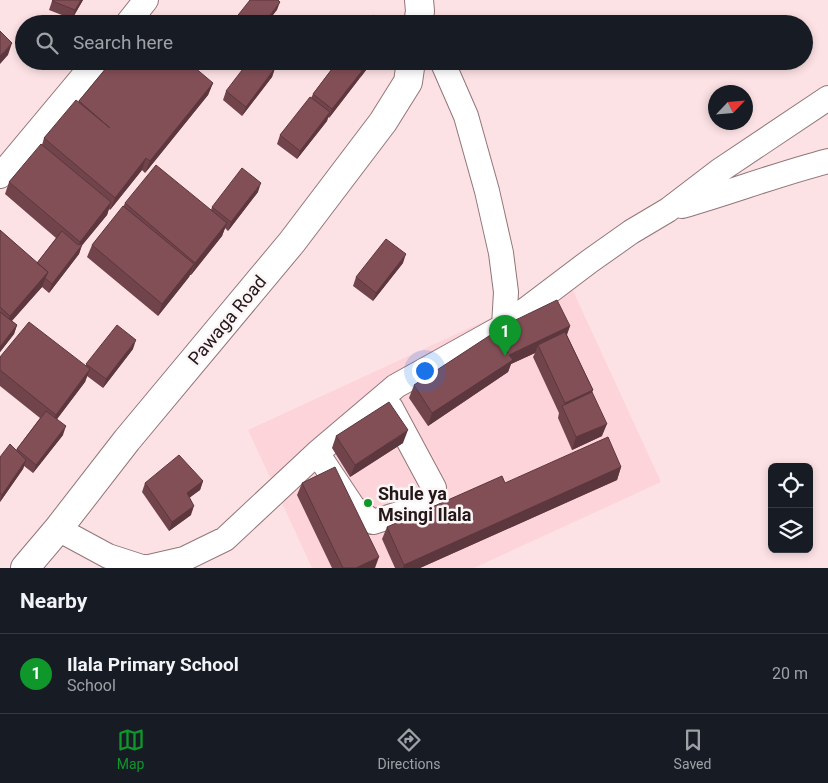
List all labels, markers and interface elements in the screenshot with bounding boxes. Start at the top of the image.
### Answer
search box [15,15,813,70]
icon: search [33,29,61,57]
text: Search here [73,31,173,54]
north arrow [708,85,753,130]
street label: Pawaga Road [184,271,270,369]
pin: 1 [489,315,521,356]
your location [412,358,438,384]
map controls [768,463,813,553]
button: locate [768,463,813,508]
place label: Shule ya Msingi Ilala [378,483,472,525]
marker: Shule ya Msingi Ilala [362,497,374,509]
button: layers [768,508,813,553]
text: Nearby [20,589,87,613]
text: Ilala Primary School [67,653,239,676]
text: 1 [31,664,41,683]
text: 20 m [772,664,808,683]
text: School [67,676,116,695]
tab: Map [117,726,145,772]
tab: Directions [378,726,441,772]
tab: Saved [674,726,711,772]

